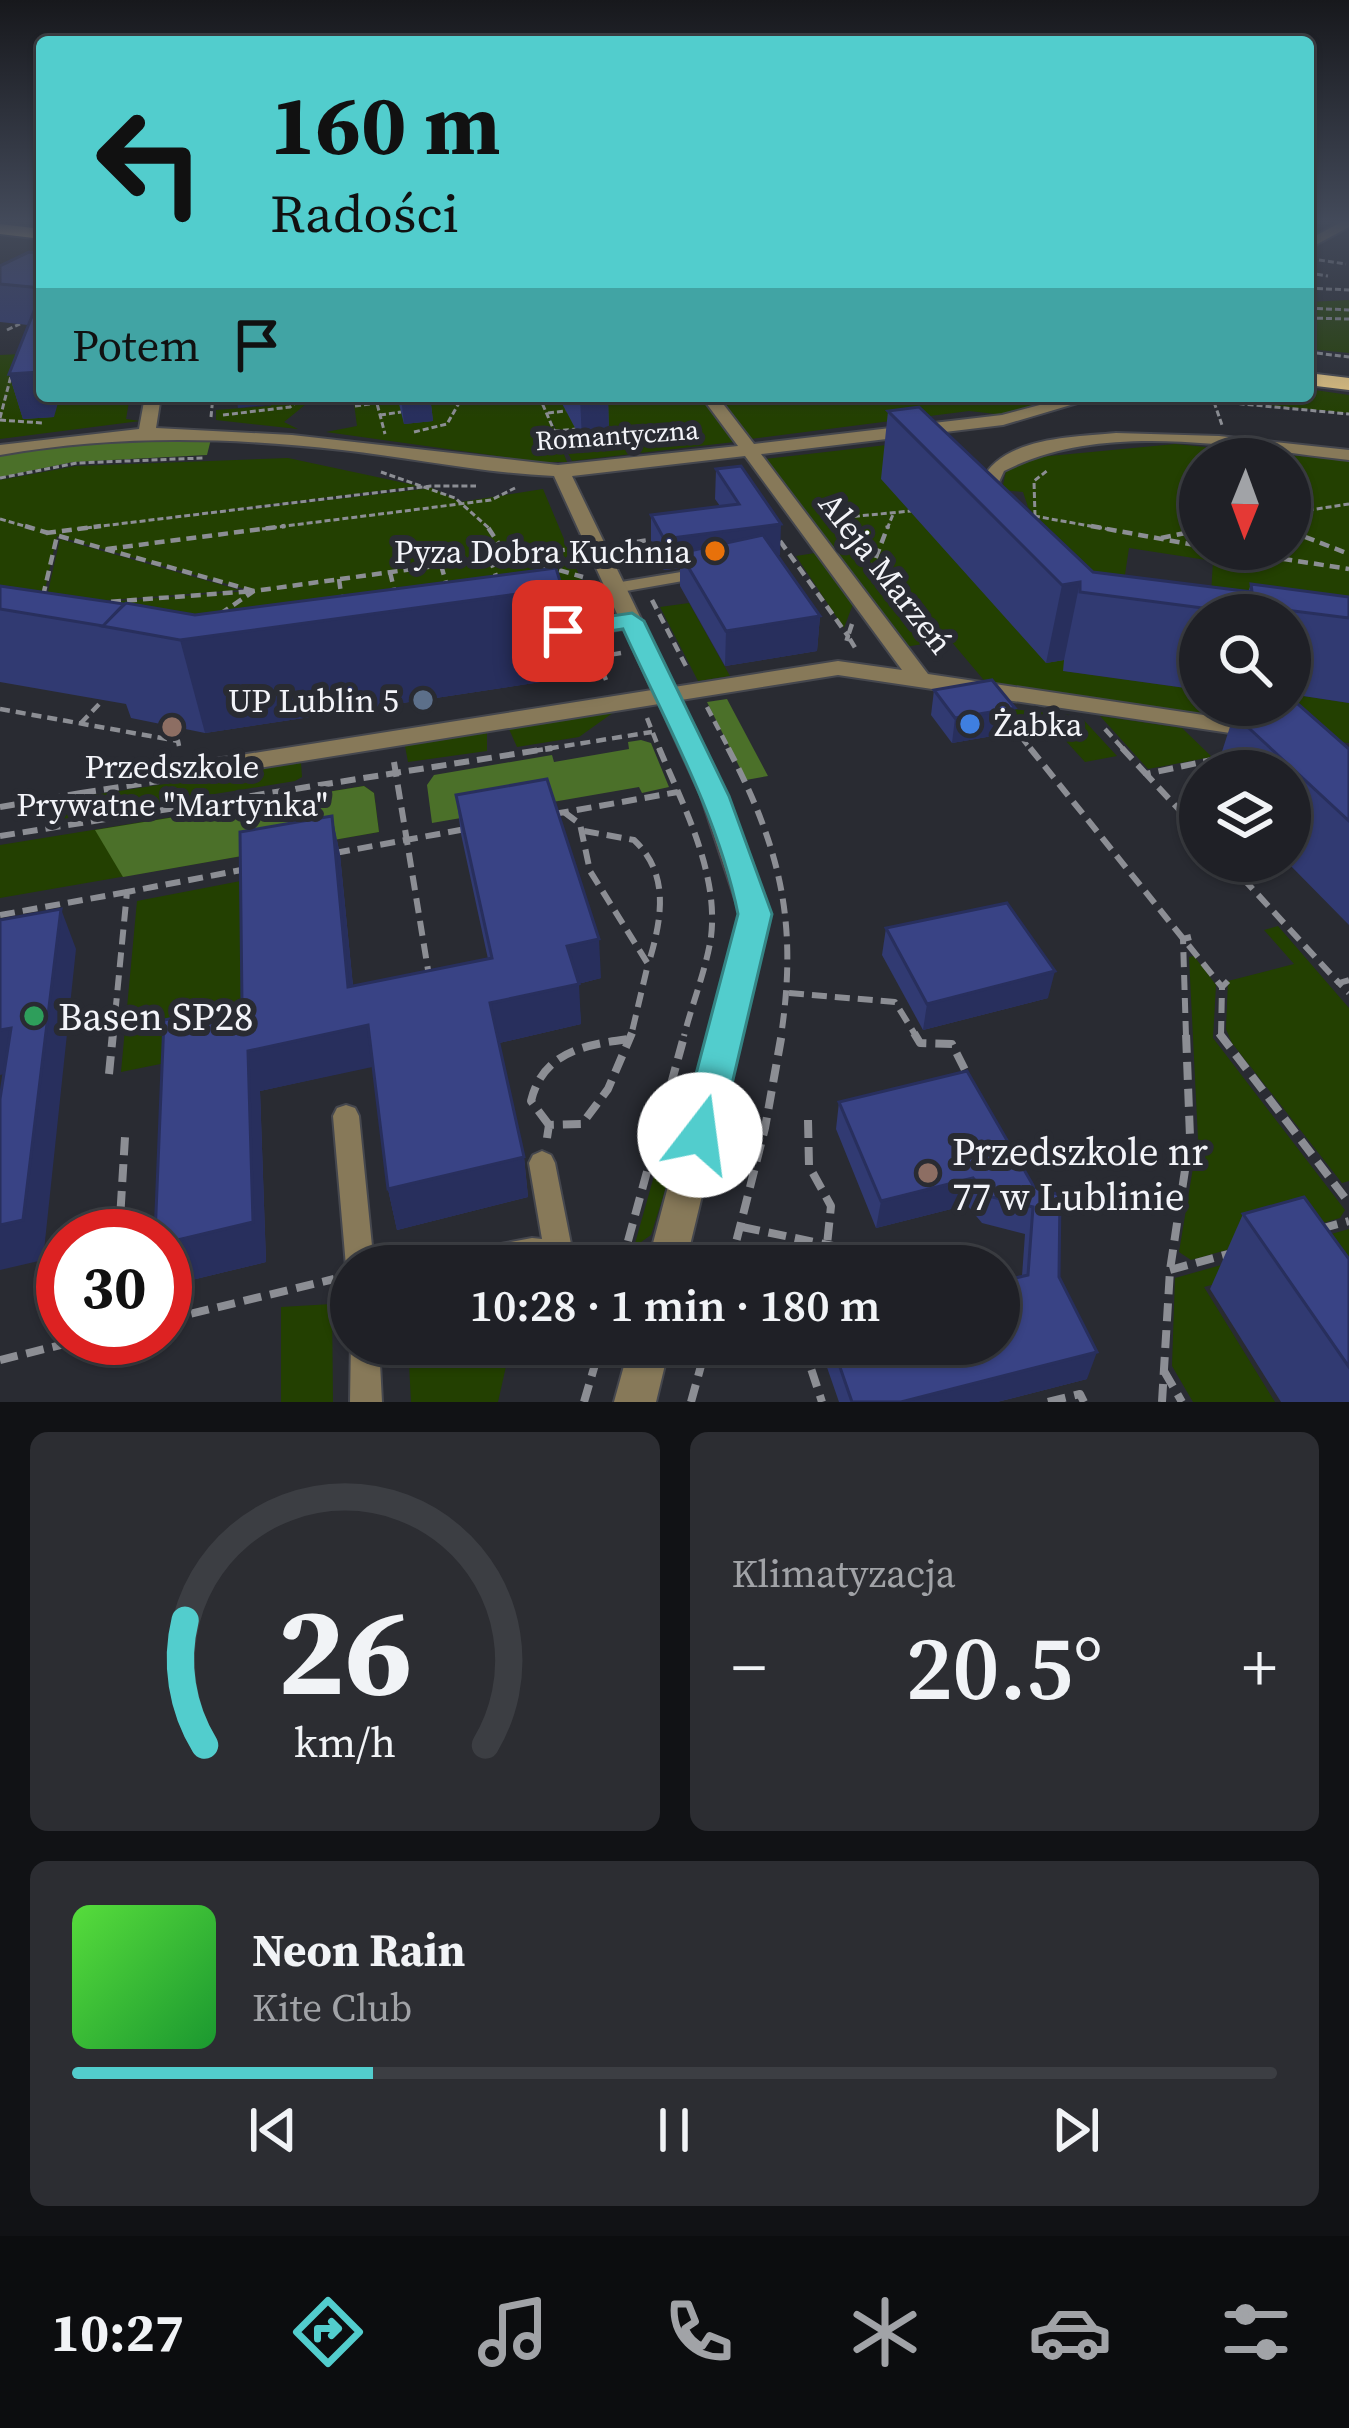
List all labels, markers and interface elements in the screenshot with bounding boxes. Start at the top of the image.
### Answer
text: 160 m [270,67,501,182]
icon: left [72,84,228,240]
text: Radości [270,176,459,250]
icon: arrive [224,312,290,378]
text: Potem [72,314,200,376]
street label: Romantyczna [534,411,700,459]
north arrow [1179,438,1311,570]
map controls [1179,438,1311,882]
street label: Aleja Marzeń [809,483,963,663]
place label: Pyza Dobra Kuchnia [394,529,691,574]
marker: Pyza Dobra Kuchnia [702,538,728,564]
pin [512,580,614,682]
button: search [1179,594,1311,726]
icon: arrive [530,598,596,664]
place label: UP Lublin 5 [228,678,399,723]
marker: UP Lublin 5 [410,687,436,713]
place label: Żabka [994,702,1083,747]
marker: Żabka [957,711,983,737]
marker: Przedszkole Prywatne "Martynka" [159,714,185,740]
place label: Przedszkole Prywatne "Martynka" [16,744,328,827]
button: layers [1179,750,1311,882]
place label: Basen SP28 [58,990,253,1043]
marker: Basen SP28 [21,1003,47,1029]
position arrow [637,1072,763,1198]
place label: Przedszkole nr 77 w Lublinie [952,1125,1208,1223]
marker: Przedszkole nr 77 w Lublinie [915,1160,941,1186]
speed limit sign: 30 [36,1209,192,1365]
text: 10:28 · 1 min · 180 m [470,1274,880,1336]
text: Klimatyzacja [732,1547,956,1600]
text: 26 [277,1565,412,1736]
text: 20.5° [906,1606,1103,1729]
text: − [732,1622,766,1712]
text: + [1242,1622,1277,1712]
text: km/h [294,1712,396,1770]
text: Neon Rain [252,1919,465,1981]
text: Kite Club [252,1981,412,2034]
icon: previous [240,2097,306,2163]
icon: pause [641,2097,707,2163]
icon: next [1043,2097,1109,2163]
icon: directions [286,2290,370,2374]
icon: music [471,2290,555,2374]
icon: phone [657,2290,741,2374]
icon: climate [843,2290,927,2374]
icon: car [1028,2290,1112,2374]
icon: filters [1214,2290,1298,2374]
text: 10:27 [51,2295,184,2369]

